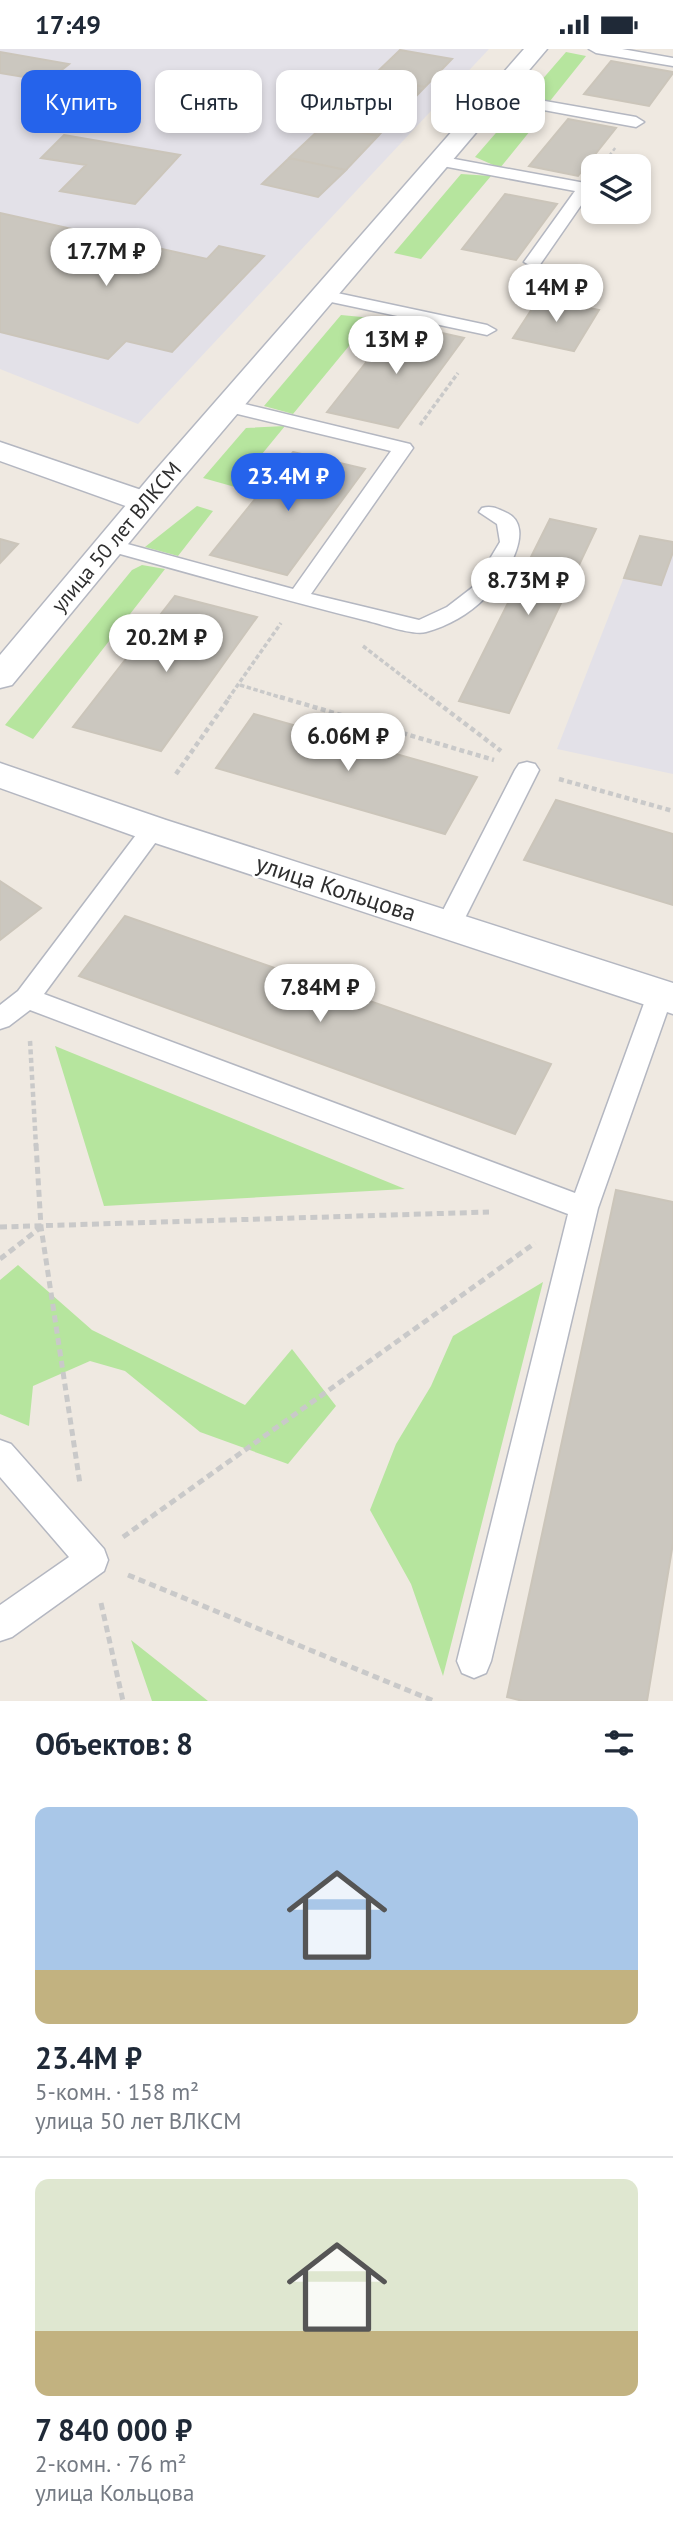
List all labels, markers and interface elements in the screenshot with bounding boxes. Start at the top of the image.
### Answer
text: 17:49 [35,8,101,41]
chip: Купить [21,70,141,133]
chip: Снять [155,70,262,133]
chip: Фильтры [276,70,417,133]
chip: Новое [431,70,545,133]
map controls [581,154,651,224]
button: layers [581,154,651,224]
pin: 17.7M ₽ [41,229,171,288]
text: 17.7M ₽ [66,236,146,265]
pin: 14M ₽ [507,265,605,324]
text: 14M ₽ [524,272,588,301]
pin: 13M ₽ [347,317,445,376]
text: 13M ₽ [364,324,428,353]
pin: 23.4M ₽ [223,454,353,513]
street label: улица 50 лет ВЛКСМ [45,456,187,618]
text: 23.4M ₽ [247,461,329,490]
pin: 8.73M ₽ [463,557,593,617]
text: 8.73M ₽ [487,565,569,594]
pin: 20.2M ₽ [101,615,231,674]
text: 20.2M ₽ [125,622,207,651]
pin: 6.06M ₽ [283,713,413,773]
text: 6.06M ₽ [307,721,389,750]
street label: улица Кольцова [252,848,420,928]
pin: 7.84M ₽ [255,965,385,1024]
text: 7.84M ₽ [280,972,360,1001]
text: Объектов: 8 [35,1724,193,1763]
icon: filters [600,1724,638,1762]
icon: home [274,1852,400,1978]
text: 23.4M ₽ [35,2038,142,2077]
text: 5-комн. · 158 m² [35,2077,199,2106]
text: улица 50 лет ВЛКСМ [35,2106,241,2135]
icon: home [274,2224,400,2350]
text: 7 840 000 ₽ [35,2410,192,2449]
text: 2-комн. · 76 m² [35,2449,187,2478]
text: улица Кольцова [35,2478,194,2507]

